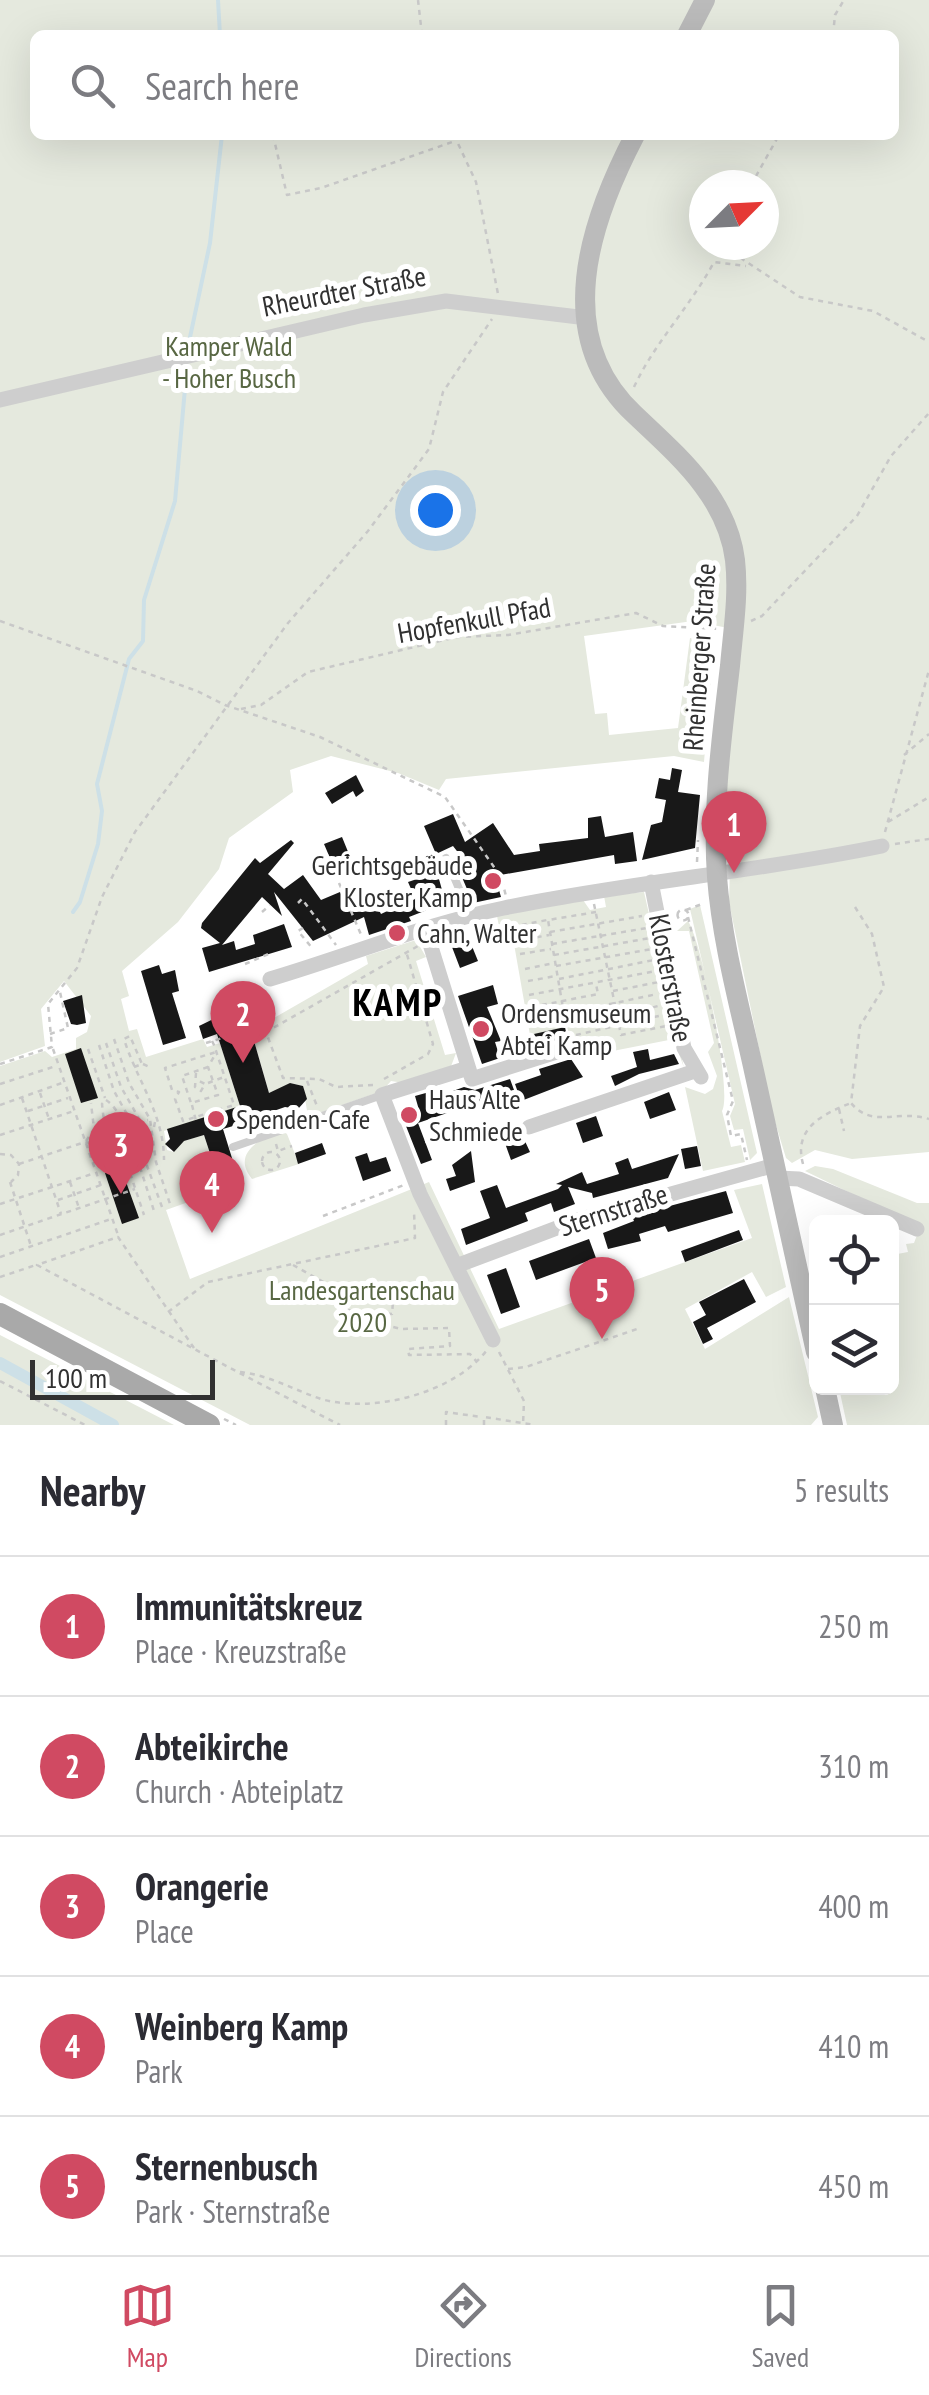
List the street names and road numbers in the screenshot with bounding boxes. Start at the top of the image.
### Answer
street label: Rheurdter Straße [259,257,429,324]
street label: Rheinberger Straße [673,562,724,752]
street label: Hopfenkull Pfad [394,588,553,651]
street label: Klosterstraße [641,911,702,1045]
street label: Sternstraße [554,1175,672,1244]

